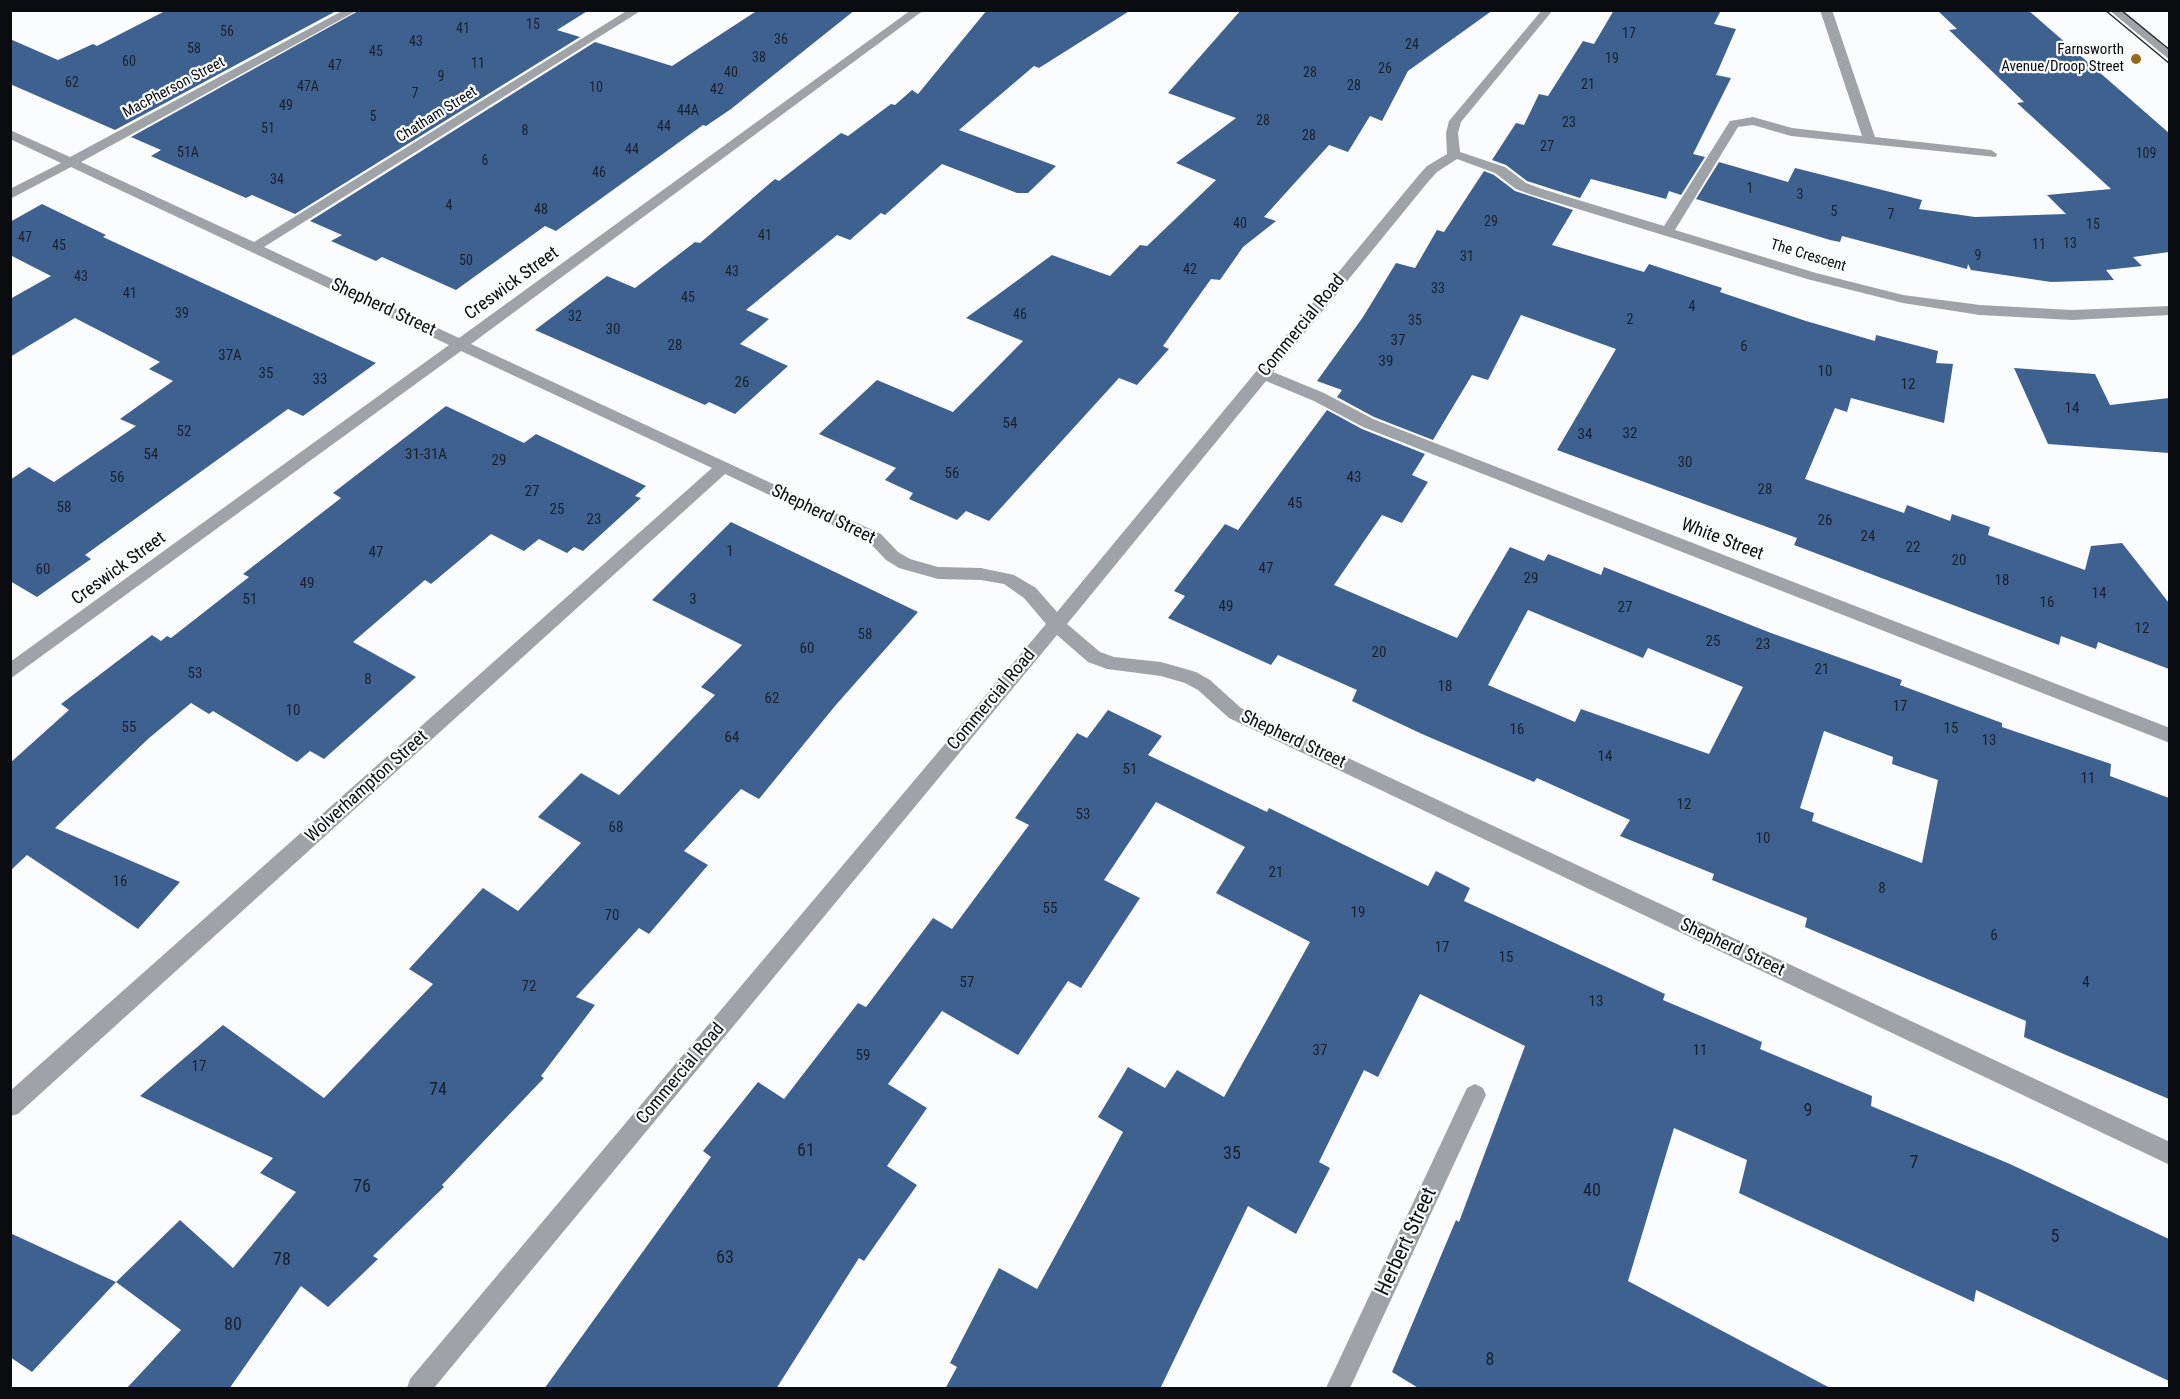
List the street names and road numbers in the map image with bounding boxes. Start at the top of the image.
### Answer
street label: MacPherson Street [120,54,228,122]
street label: Chatham Street [393,83,481,147]
street label: The Crescent [1768,236,1848,276]
street label: Creswick Street [461,243,563,325]
street label: Commercial Road [1254,270,1350,382]
street label: Shepherd Street [327,274,439,342]
street label: Shepherd Street [767,481,879,549]
street label: White Street [1678,514,1766,566]
street label: Creswick Street [68,528,170,610]
street label: Commercial Road [943,645,1041,755]
street label: Shepherd Street [1237,706,1349,774]
street label: Wolverhampton Street [301,726,433,848]
street label: Shepherd Street [1676,914,1788,982]
street label: Commercial Road [632,1019,730,1129]
street label: Herbert Street [1371,1184,1443,1300]

